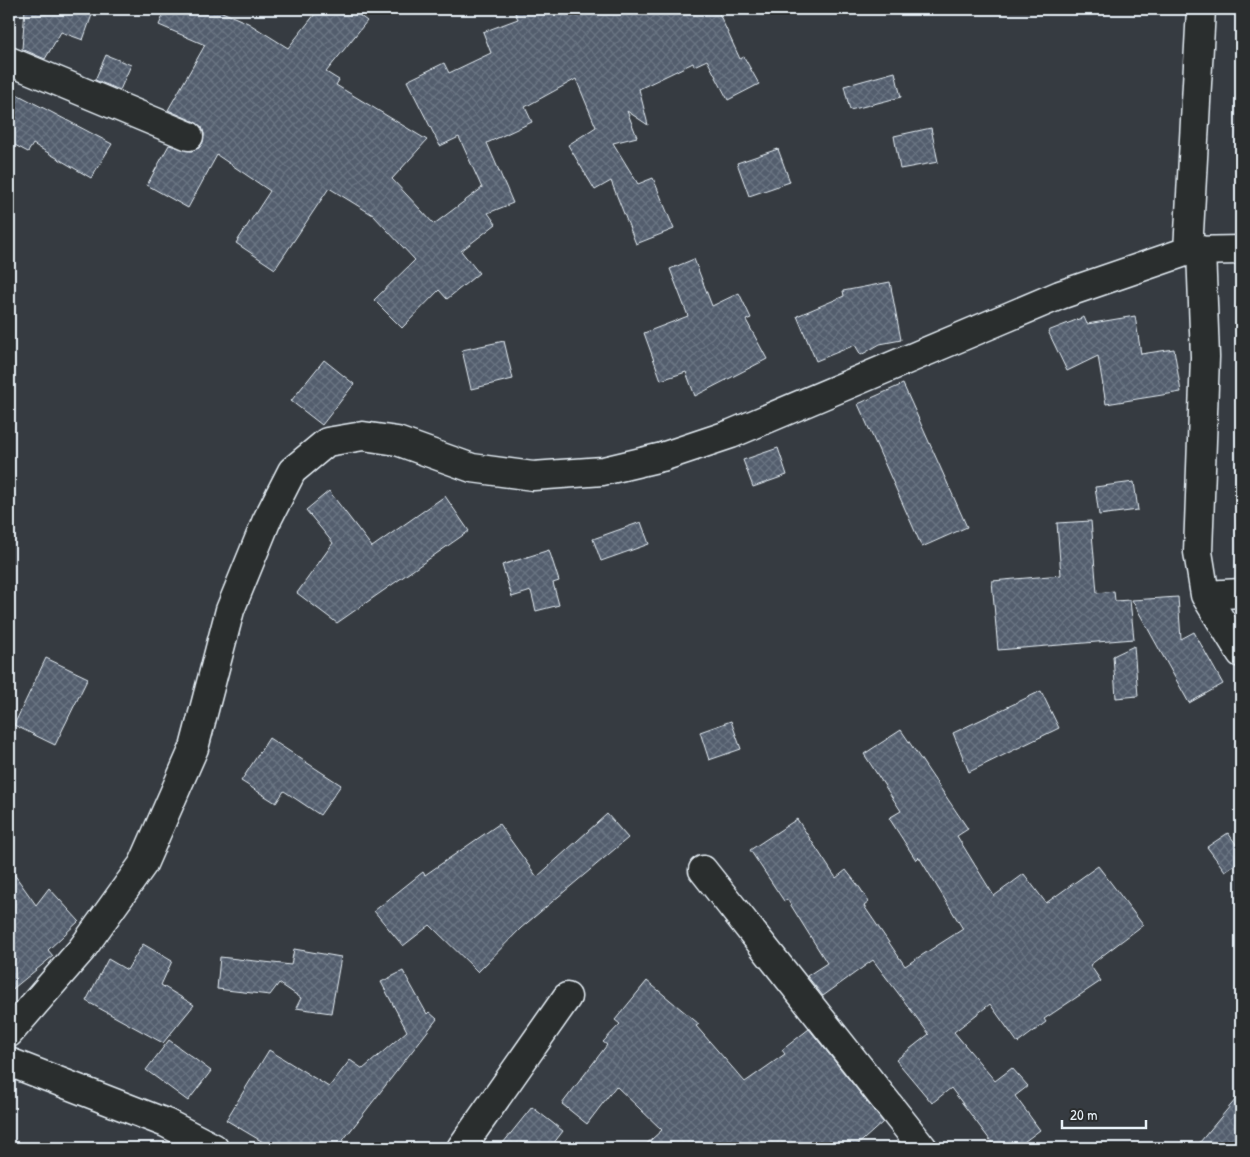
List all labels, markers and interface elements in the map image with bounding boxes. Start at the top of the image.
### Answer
scale bar [1062,1097,1146,1129]
text: 20 m [1070,1104,1097,1125]

